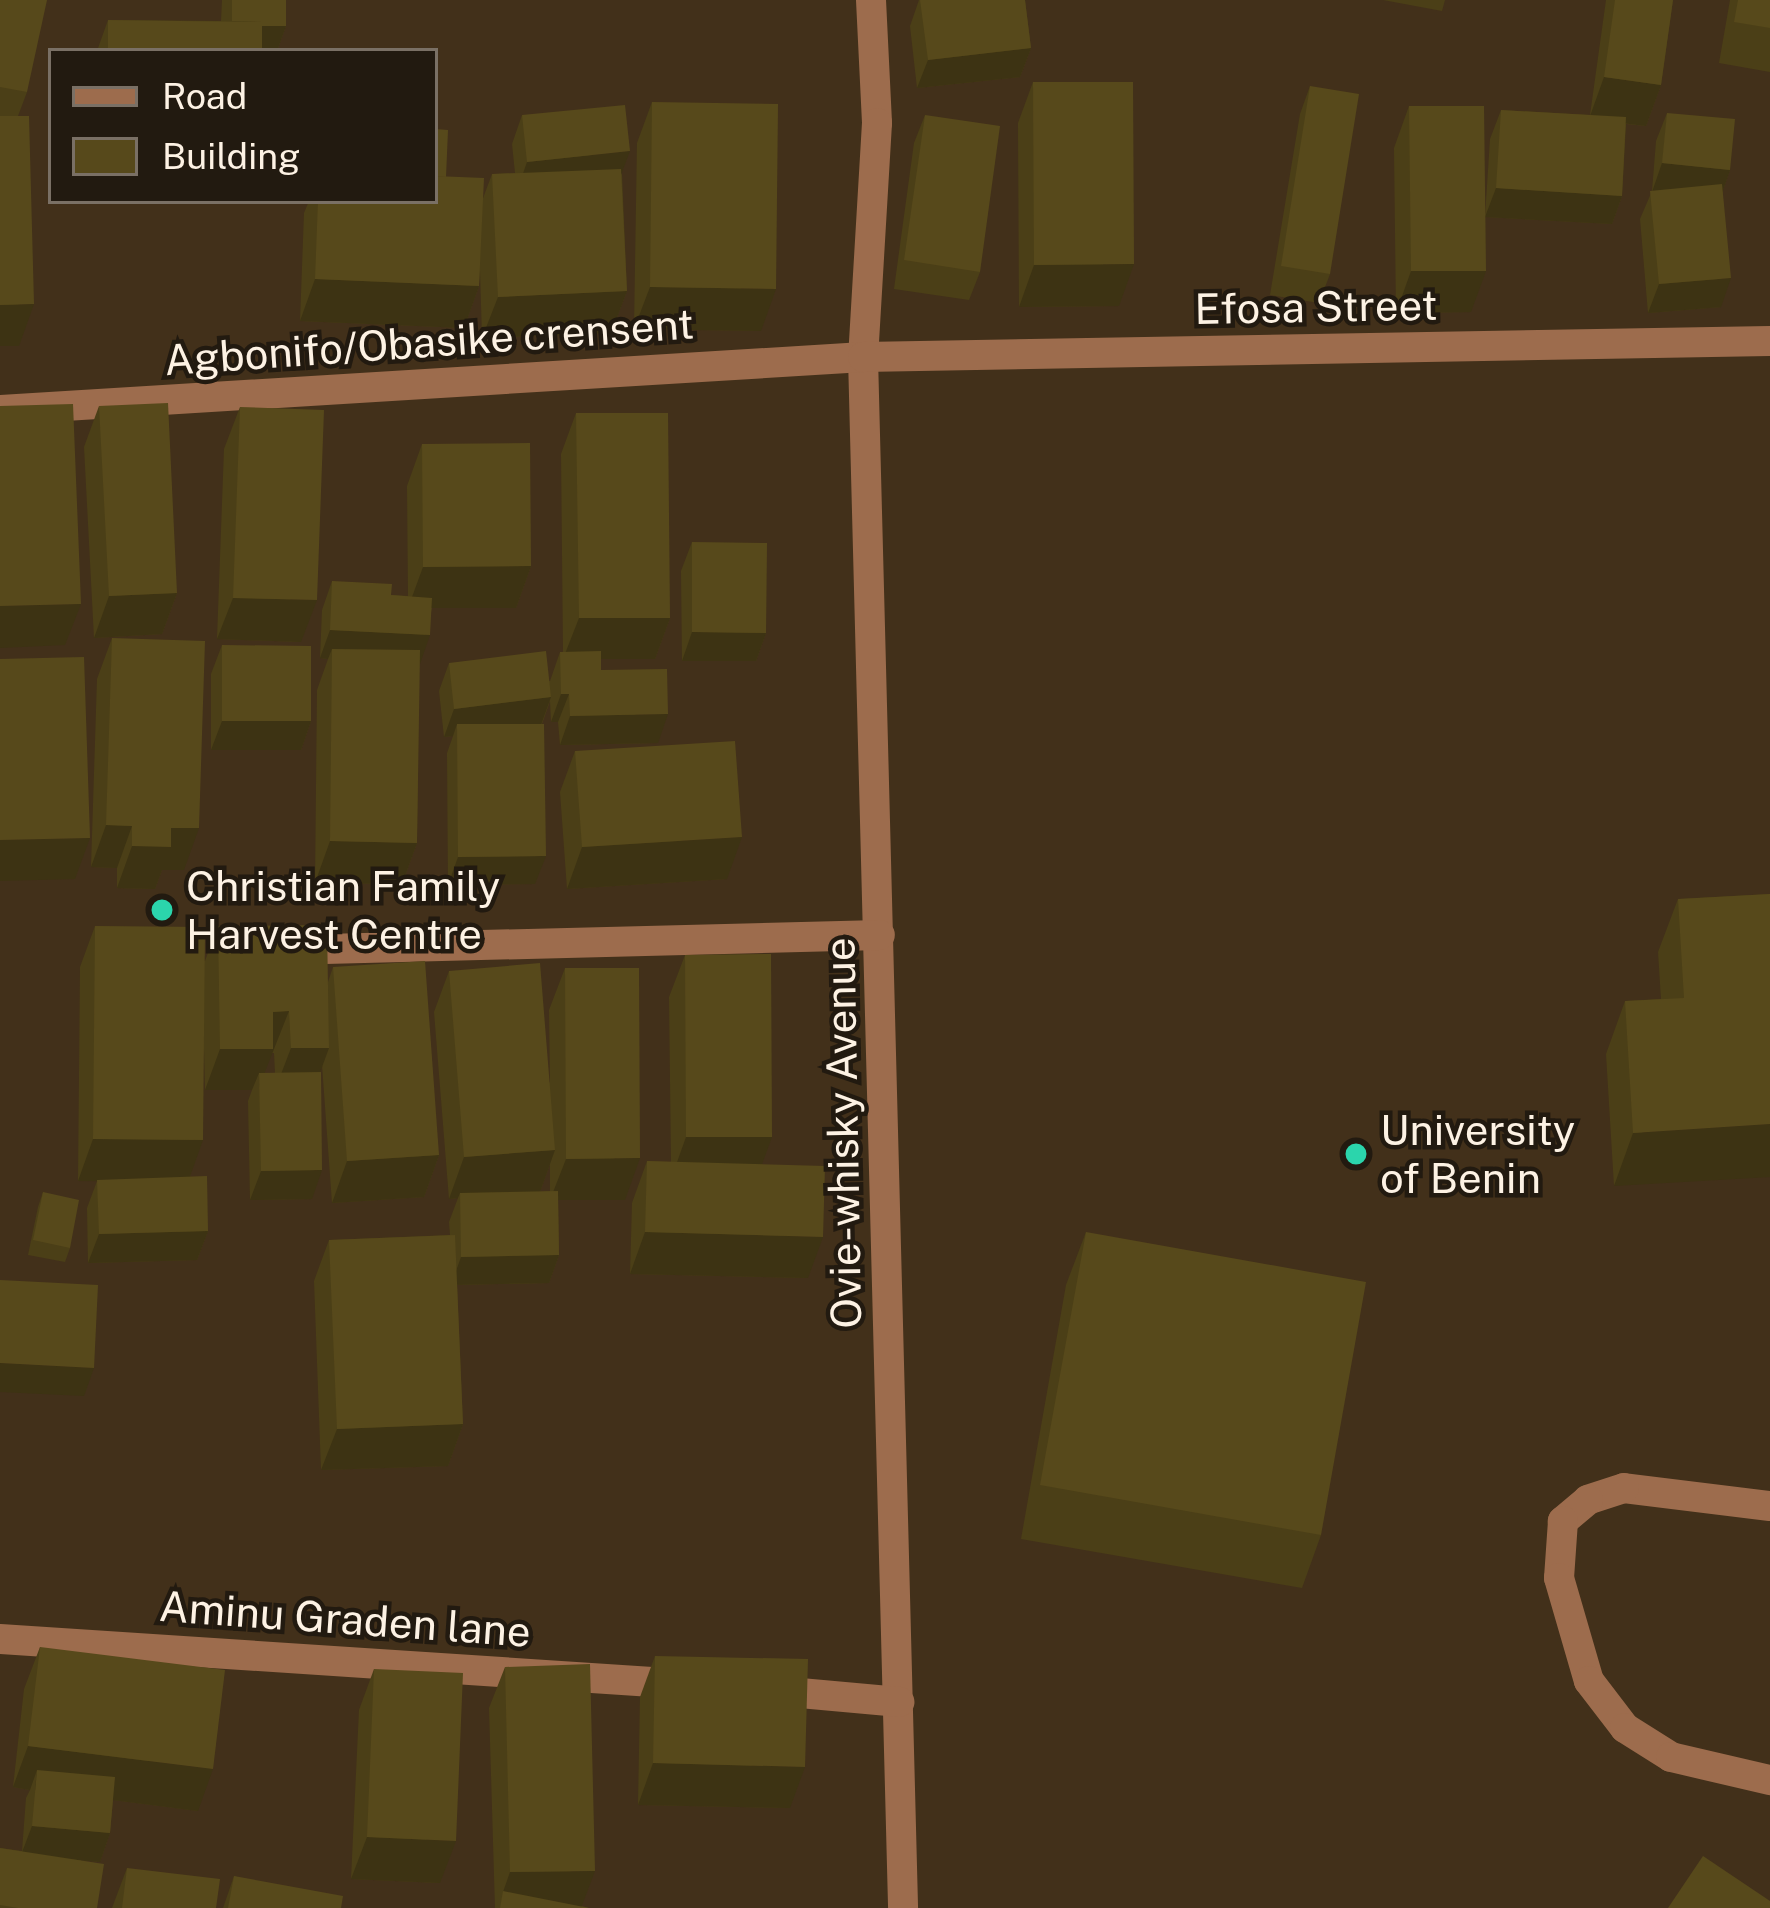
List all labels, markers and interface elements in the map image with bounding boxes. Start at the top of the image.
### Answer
legend [48,48,438,204]
text: Road [162,75,247,117]
text: Building [162,135,300,177]
street label: Efosa Street [1194,280,1438,334]
street label: Agbonifo/Obasike crensent [162,298,696,386]
place label: Christian Family Harvest Centre [186,861,500,960]
marker: Christian Family Harvest Centre [149,897,175,923]
street label: Ovie-whisky Avenue [814,937,872,1329]
place label: University of Benin [1380,1105,1575,1204]
marker: University of Benin [1343,1141,1369,1167]
street label: Aminu Graden lane [158,1581,532,1657]

